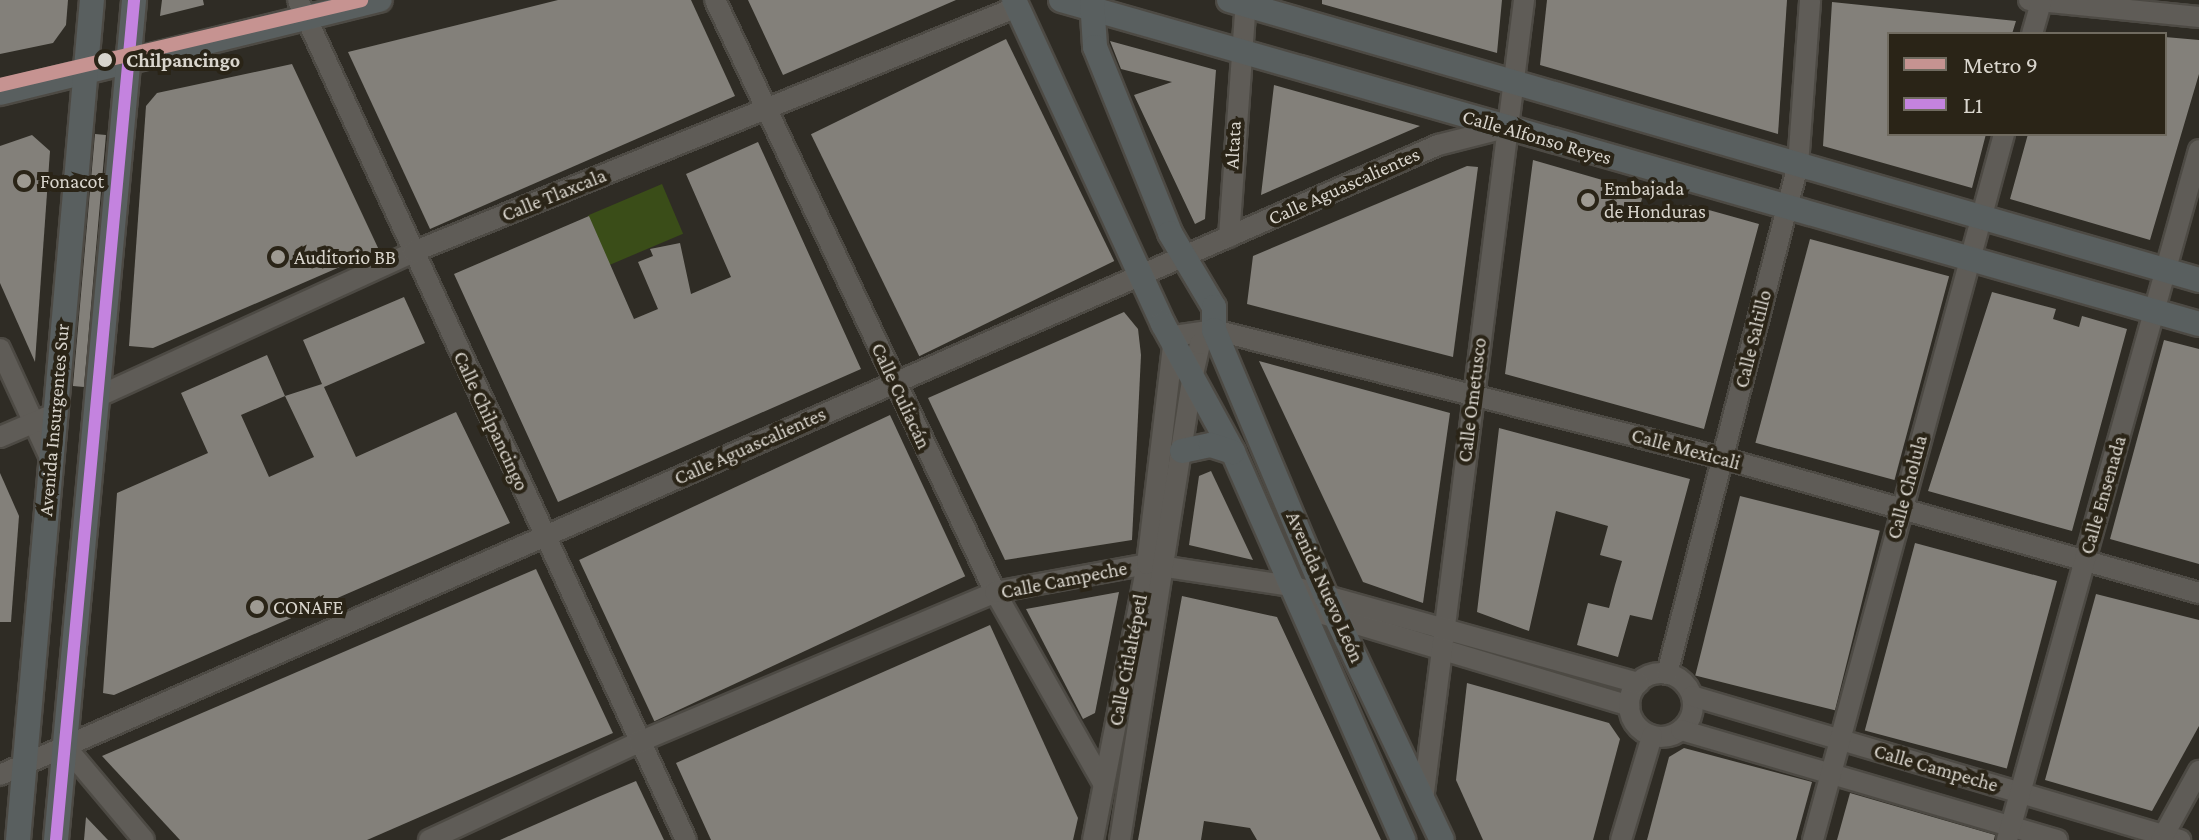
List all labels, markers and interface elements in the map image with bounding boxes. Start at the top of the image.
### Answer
legend [1887,32,2167,136]
marker: Chilpancingo [91,46,119,74]
place label: Chilpancingo [126,48,240,72]
text: Metro 9 [1963,51,2038,78]
text: L1 [1963,91,1983,118]
street label: Calle Alfonso Reyes [1460,104,1614,170]
street label: Altata [1220,120,1246,170]
street label: Calle Aguascalientes [1265,142,1423,230]
street label: Calle Tlaxcala [498,163,610,227]
place label: Fonacot [40,169,104,193]
marker: Fonacot [15,172,33,190]
place label: Embajada de Honduras [1604,176,1706,223]
marker: Embajada de Honduras [1579,191,1597,209]
place label: Auditorio BB [294,245,396,269]
marker: Auditorio BB [269,248,287,266]
street label: Calle Saltillo [1729,288,1777,390]
street label: Avenida Insurgentes Sur [34,323,74,517]
street label: Calle Ometusco [1452,336,1492,464]
street label: Calle Culiacán [866,339,936,453]
street label: Calle Chilpancingo [448,347,534,495]
street label: Calle Aguascalientes [671,402,829,490]
street label: Calle Mexicali [1629,423,1743,475]
street label: Calle Cholula [1882,432,1932,542]
street label: Calle Ensenada [2075,433,2131,557]
street label: Avenida Nuevo León [1281,508,1369,666]
street label: Calle Campeche [999,556,1129,604]
street label: Calle Citlaltépetl [1103,592,1153,728]
place label: CONAFE [273,595,343,619]
marker: CONAFE [248,598,266,616]
street label: Calle Campeche [1871,739,2001,797]

